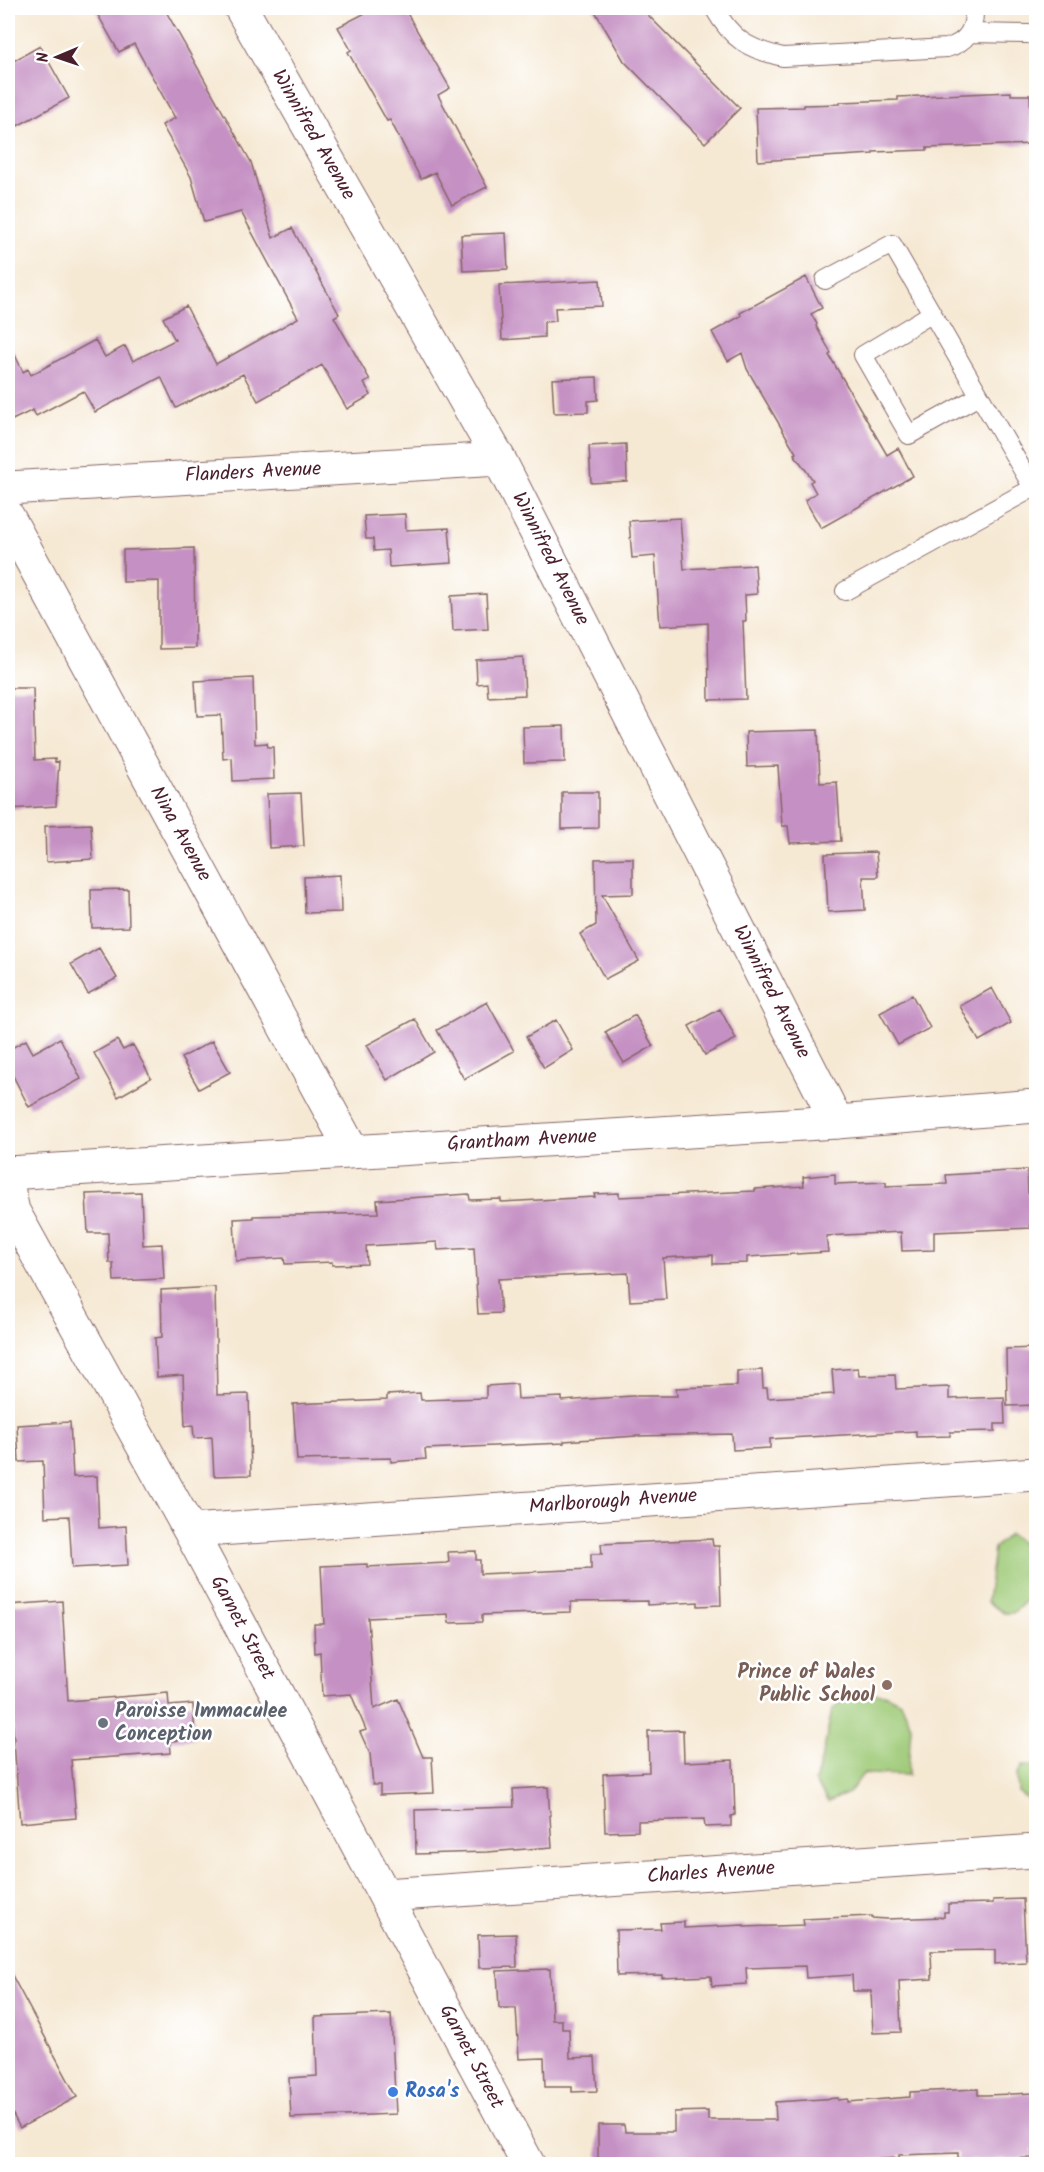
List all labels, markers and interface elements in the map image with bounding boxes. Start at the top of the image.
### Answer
north arrow [27,27,87,87]
text: N [31,52,56,63]
street label: Winnifred Avenue [263,64,363,206]
street label: Flanders Avenue [184,453,322,493]
street label: Winnifred Avenue [502,486,598,632]
street label: Nina Avenue [140,780,220,888]
street label: Winnifred Avenue [723,919,819,1065]
street label: Grantham Avenue [446,1121,598,1161]
street label: Marlborough Avenue [528,1480,698,1524]
street label: Garnet Street [201,1570,283,1686]
place label: Prince of Wales Public School [737,1657,876,1712]
marker: Prince of Wales Public School [880,1678,894,1692]
place label: Paroisse Immaculee Conception [115,1696,288,1751]
marker: Paroisse Immaculee Conception [96,1716,110,1730]
street label: Charles Avenue [646,1853,776,1893]
street label: Garnet Street [430,1999,512,2115]
place label: Rosa's [405,2076,460,2108]
marker: Rosa's [386,2085,400,2099]

